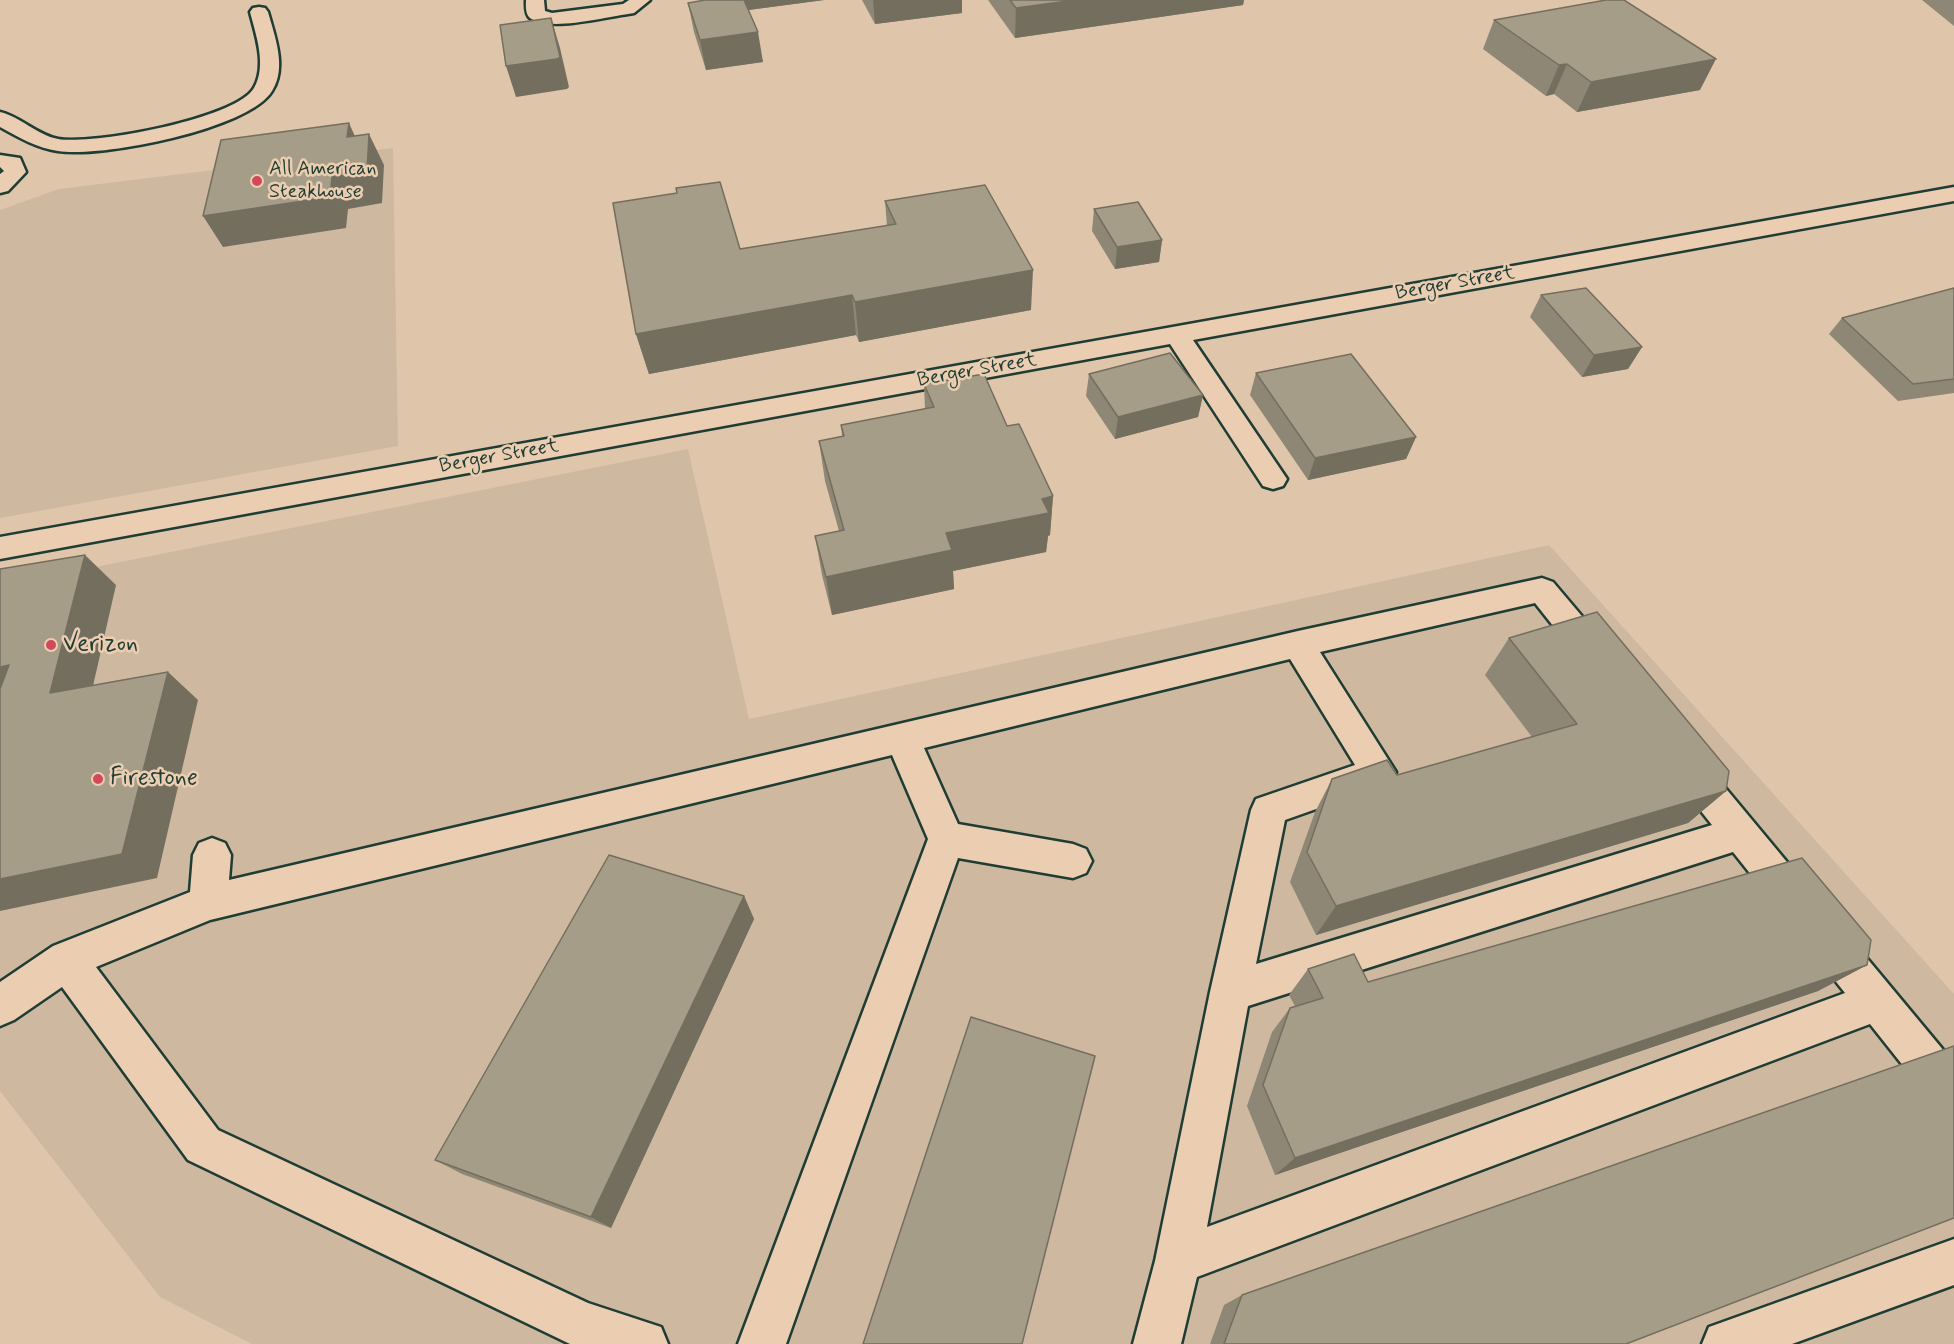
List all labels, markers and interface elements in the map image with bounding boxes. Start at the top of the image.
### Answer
place label: All American Steakhouse [269,158,376,205]
marker: All American Steakhouse [250,174,264,188]
street label: Berger Street [1393,262,1517,306]
street label: Berger Street [915,349,1039,393]
street label: Berger Street [437,435,561,479]
place label: Verizon [63,631,138,659]
marker: Verizon [44,638,58,652]
place label: Firestone [110,765,198,793]
marker: Firestone [91,772,105,786]

